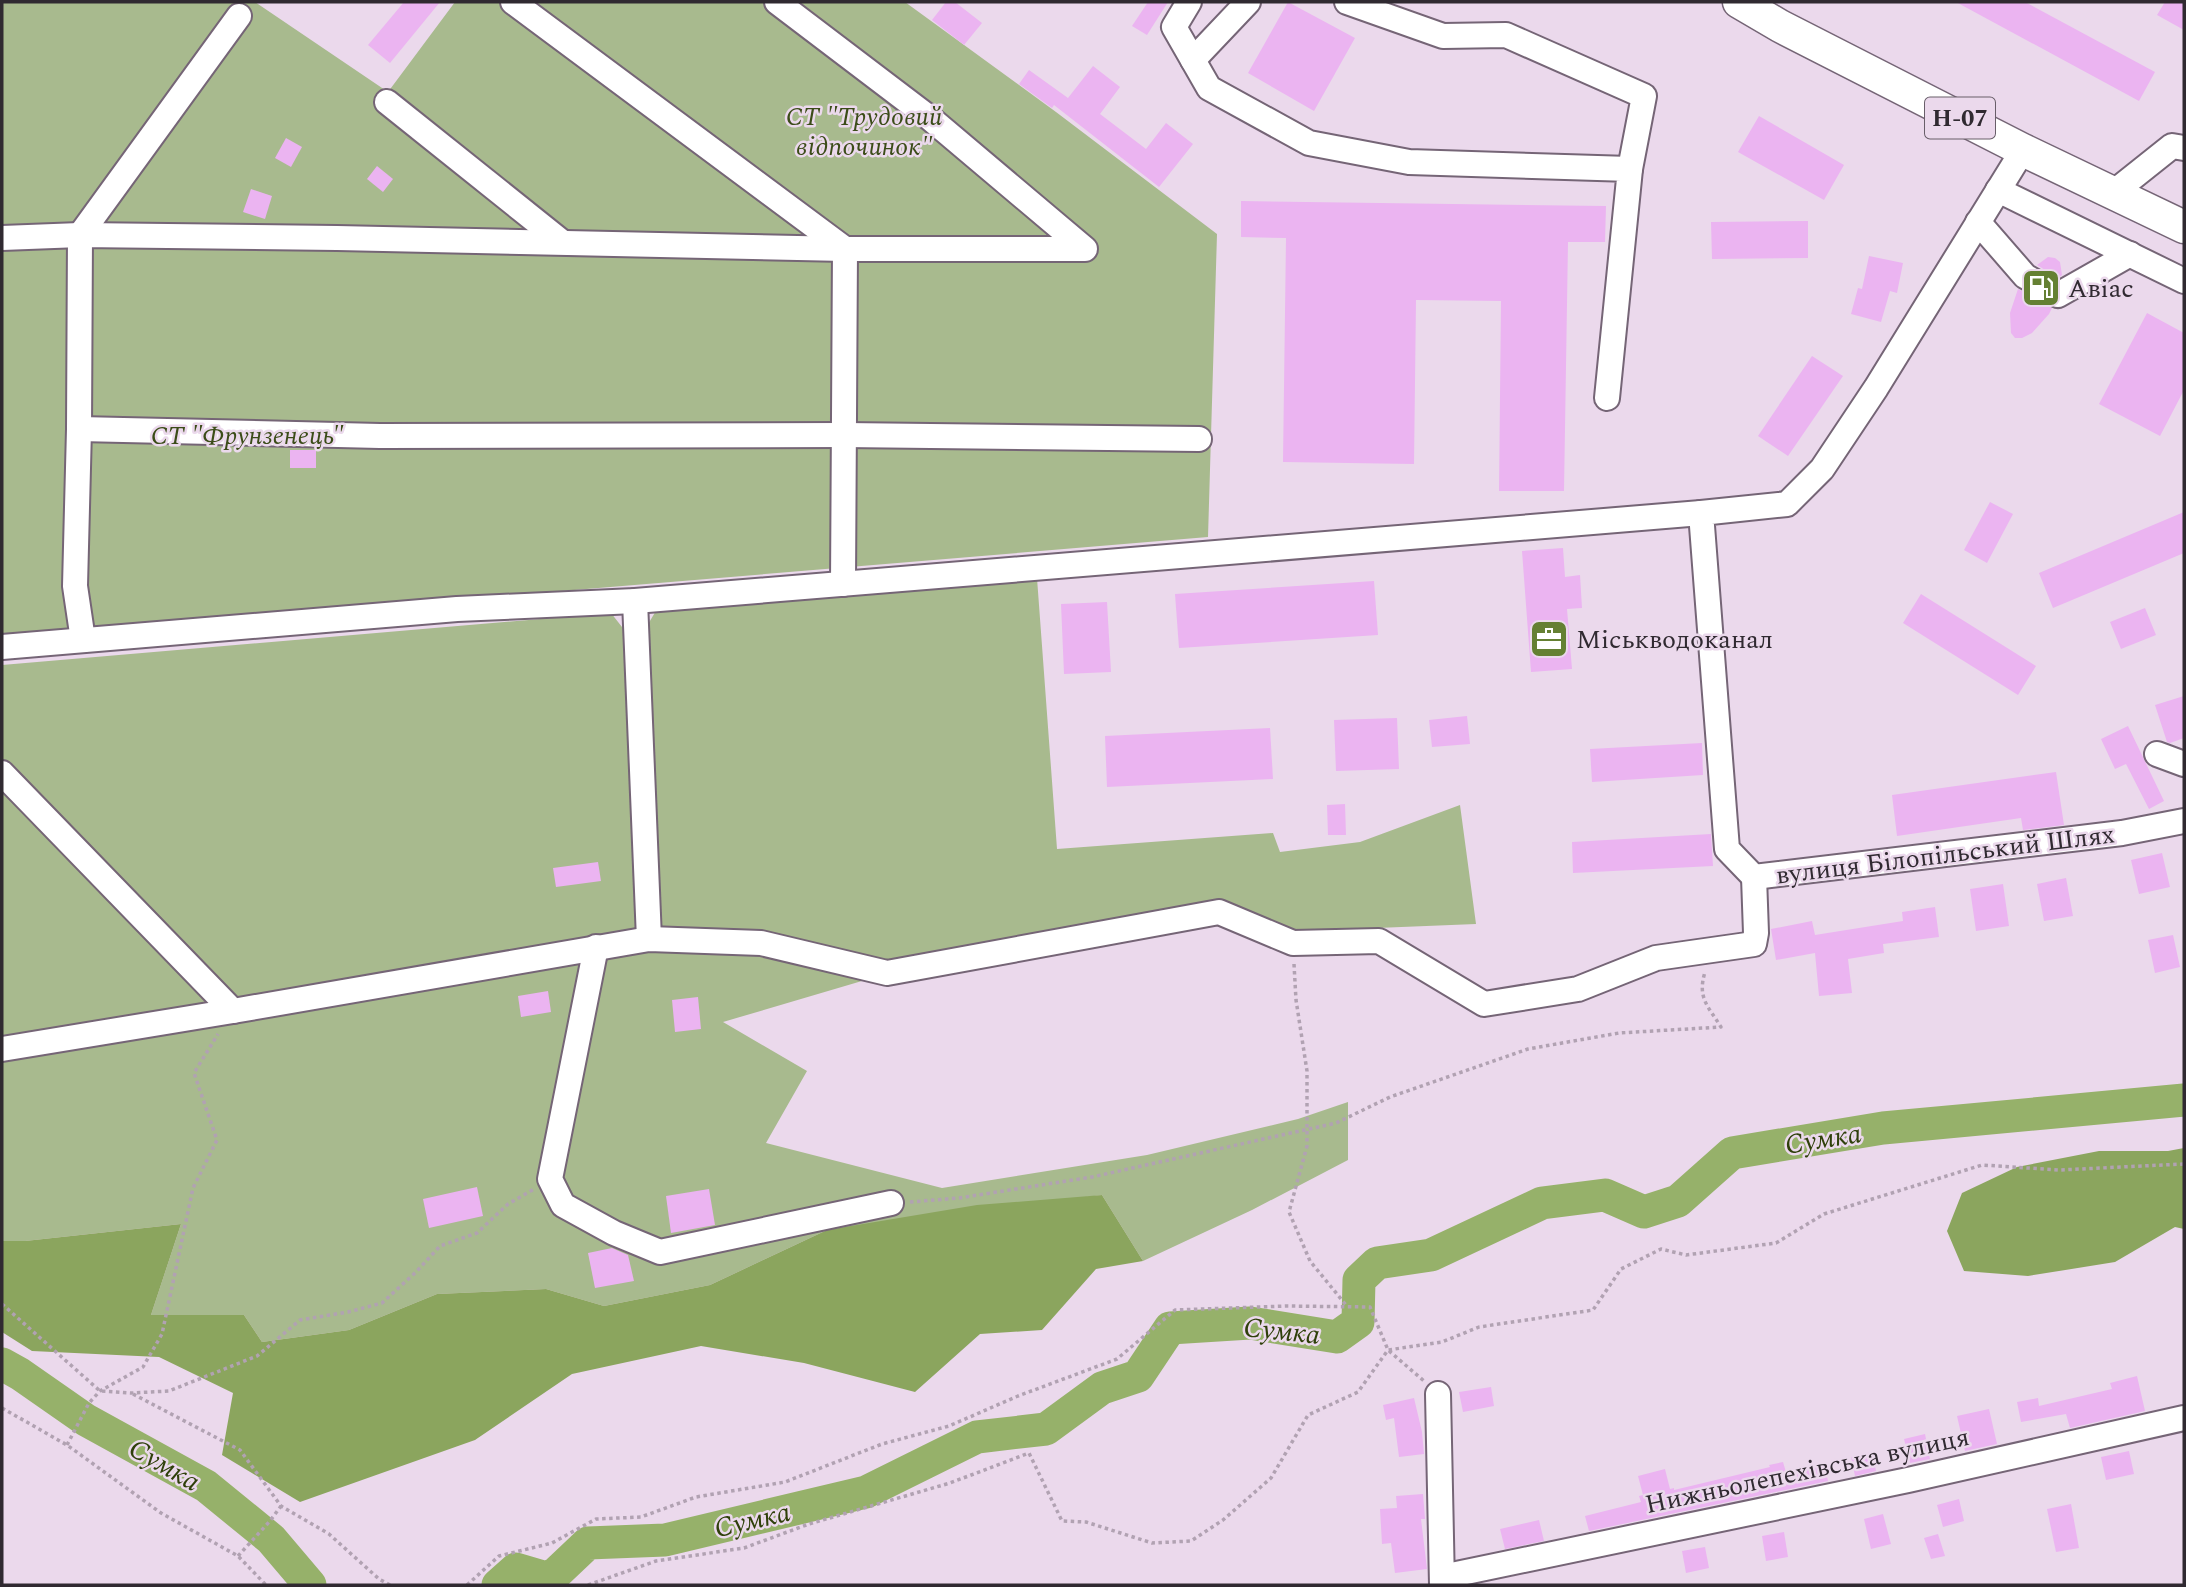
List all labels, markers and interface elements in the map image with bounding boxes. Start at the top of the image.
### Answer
park label: СТ "Трудовий відпочинок" [786,97,943,167]
road number: Н-07 [1925,98,1995,138]
fuel station icon: Авіас [2020,267,2062,309]
place label: Авіас [2068,269,2134,309]
park label: СТ "Фрунзенець" [151,416,344,456]
office icon: Міськводоканал [1528,618,1570,660]
place label: Міськводоканал [1576,620,1773,660]
street label: вулиця Білопільський Шлях [1774,814,2117,896]
water label: Сумка [1782,1112,1865,1167]
water label: Сумка [1241,1306,1322,1357]
street label: Нижньолепехівська вулиця [1641,1417,1973,1525]
water label: Сумка [120,1427,208,1503]
water label: Сумка [710,1491,795,1550]

